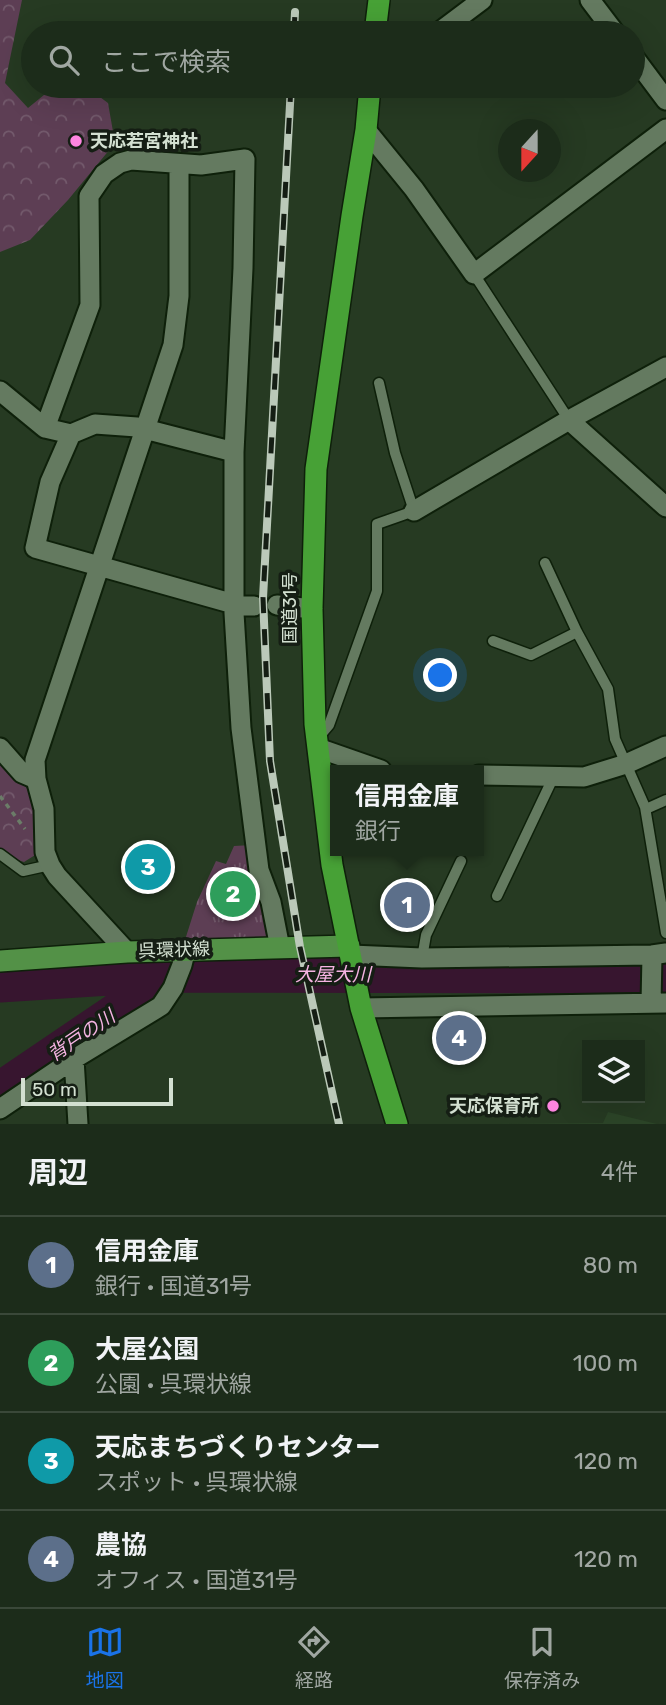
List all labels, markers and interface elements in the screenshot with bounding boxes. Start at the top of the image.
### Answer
search box [21,21,645,98]
icon: search [45,41,83,79]
text: ここで検索 [101,47,231,78]
north arrow [498,119,561,182]
place label: 天応若宮神社 [90,130,198,152]
marker: 天応若宮神社 [68,133,84,149]
street label: 国道31号 [279,572,301,644]
your location [423,658,457,692]
popup [330,765,484,856]
text: 信用金庫 [355,781,459,812]
text: 銀行 [355,817,401,845]
pin: 3 [125,841,171,893]
pin: 2 [210,868,256,920]
pin: 1 [384,879,430,931]
street label: 呉環状線 [138,938,210,962]
water label: 大屋大川 [295,963,373,986]
water label: 背戸の川 [43,1004,121,1066]
pin: 4 [436,1012,482,1064]
map controls [582,1040,645,1103]
button: layers [582,1040,645,1103]
scale bar [21,1075,173,1107]
text: 50 m [32,1078,77,1101]
place label: 天応保育所 [449,1095,539,1117]
marker: 天応保育所 [545,1098,561,1114]
text: 周辺 [28,1155,88,1191]
text: 4件 [601,1158,638,1186]
text: 信用金庫 [95,1236,199,1267]
text: 1 [45,1251,57,1279]
text: 80 m [583,1251,638,1279]
text: 銀行 · 国道31号 [95,1272,252,1300]
text: 大屋公園 [95,1334,199,1365]
text: 2 [44,1349,58,1377]
text: 100 m [573,1349,638,1377]
text: 公園 · 呉環状線 [95,1370,252,1398]
text: 天応まちづくりセンター [95,1432,381,1463]
text: 3 [43,1447,59,1475]
text: 120 m [574,1447,638,1475]
text: スポット · 呉環状線 [95,1468,298,1496]
text: 農協 [95,1530,147,1561]
text: 4 [43,1545,59,1573]
text: 120 m [574,1545,638,1573]
text: オフィス · 国道31号 [95,1566,298,1594]
tab: 地図 [86,1623,124,1692]
tab: 経路 [295,1623,333,1692]
tab: 保存済み [504,1623,580,1692]

